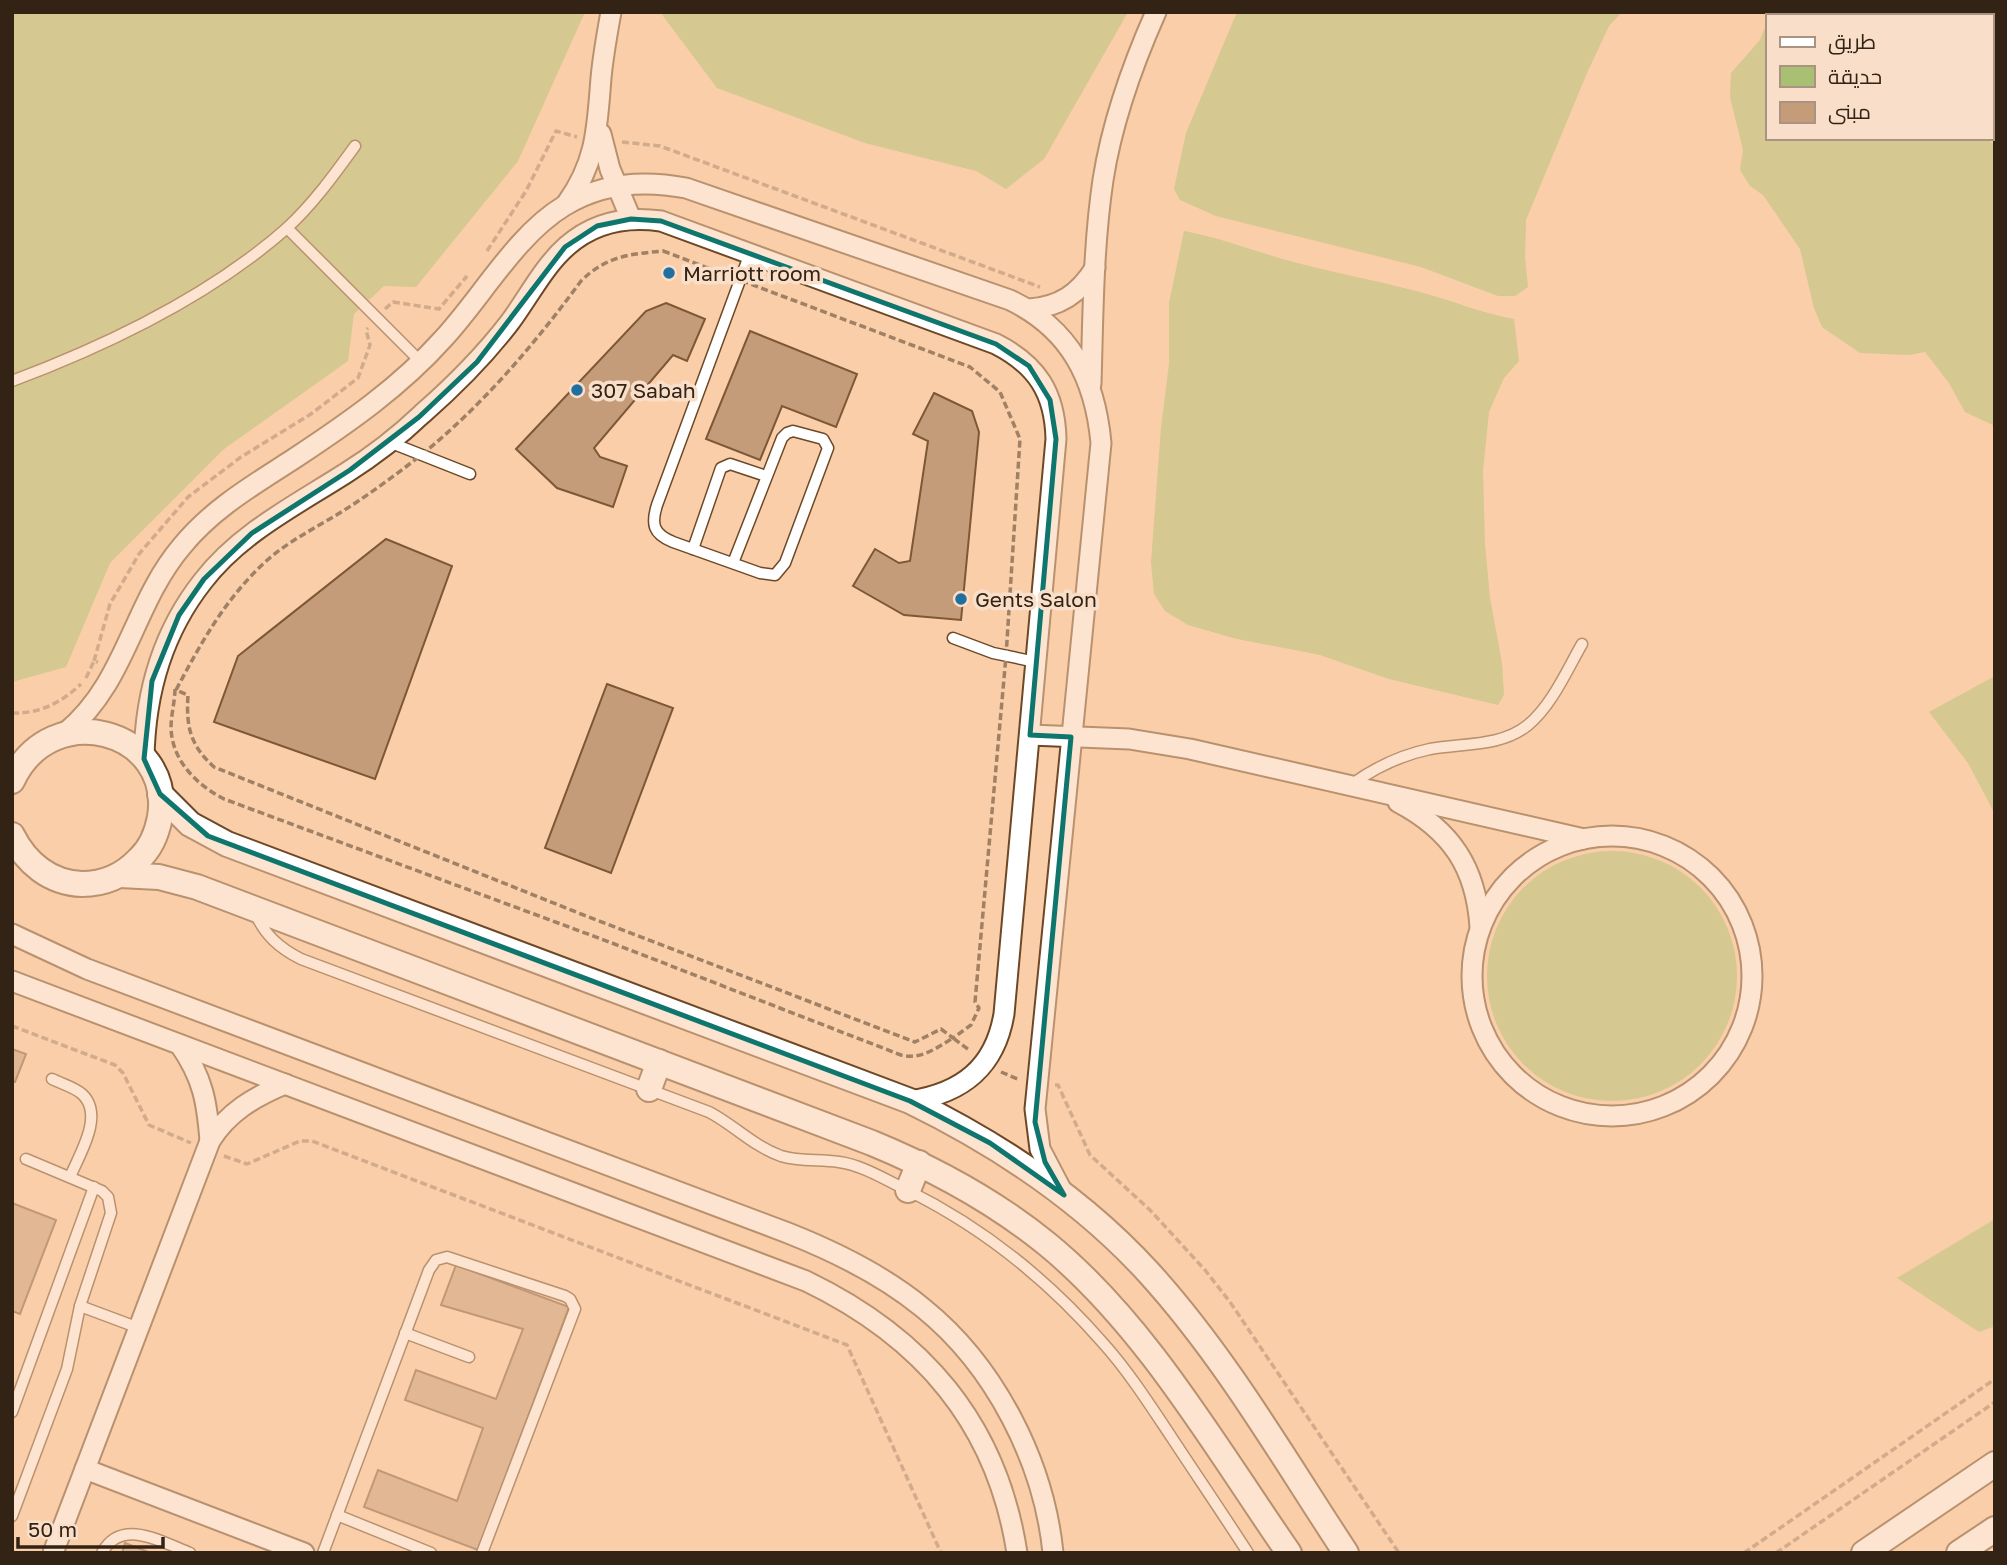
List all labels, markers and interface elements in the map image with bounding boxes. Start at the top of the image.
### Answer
legend [1766,14,1993,140]
text: طريق [1828,28,1876,55]
text: حديقة [1828,63,1882,89]
text: مبنى [1828,98,1871,125]
place label: Marriott room [683,260,821,286]
marker: Marriott room [661,265,677,281]
place label: 307 Sabah [591,377,696,403]
marker: 307 Sabah [569,382,585,398]
place label: Gents Salon [975,586,1097,612]
marker: Gents Salon [953,591,969,607]
scale bar [18,1506,163,1550]
text: 50 m [28,1516,77,1542]

